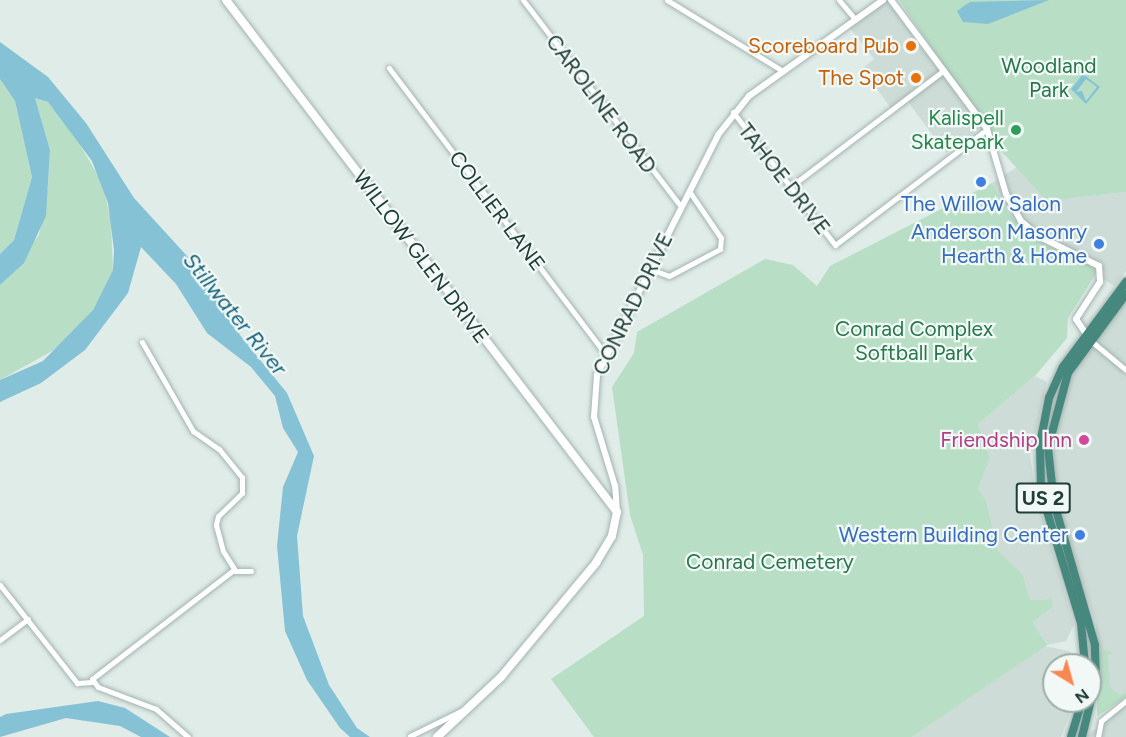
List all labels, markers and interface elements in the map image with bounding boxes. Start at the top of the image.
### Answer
street label: CAROLINE ROAD [541,30,661,178]
place label: Scoreboard Pub [748,33,899,59]
marker: Scoreboard Pub [904,39,918,53]
park label: Woodland Park [1001,53,1097,103]
place label: The Spot [819,65,904,91]
marker: The Spot [909,71,923,85]
place label: Kalispell Skatepark [911,105,1004,155]
street label: TAHOE DRIVE [733,118,835,240]
marker: Kalispell Skatepark [1009,123,1023,137]
street label: COLLIER LANE [444,146,550,276]
street label: WILLOW GLEN DRIVE [348,166,494,348]
marker: The Willow Salon [974,175,988,189]
place label: The Willow Salon [901,191,1061,217]
place label: Anderson Masonry Hearth & Home [911,219,1087,269]
street label: CONRAD DRIVE [588,229,678,379]
marker: Anderson Masonry Hearth & Home [1092,237,1106,251]
water label: Stillwater River [178,247,292,381]
park label: Conrad Complex Softball Park [835,316,993,366]
place label: Friendship Inn [940,427,1072,453]
marker: Friendship Inn [1077,433,1091,447]
road number: US 2 [1014,481,1072,515]
place label: Western Building Center [839,522,1068,548]
marker: Western Building Center [1073,528,1087,542]
park label: Conrad Cemetery [686,549,854,575]
north arrow [1042,653,1102,713]
text: N [1071,685,1093,707]

